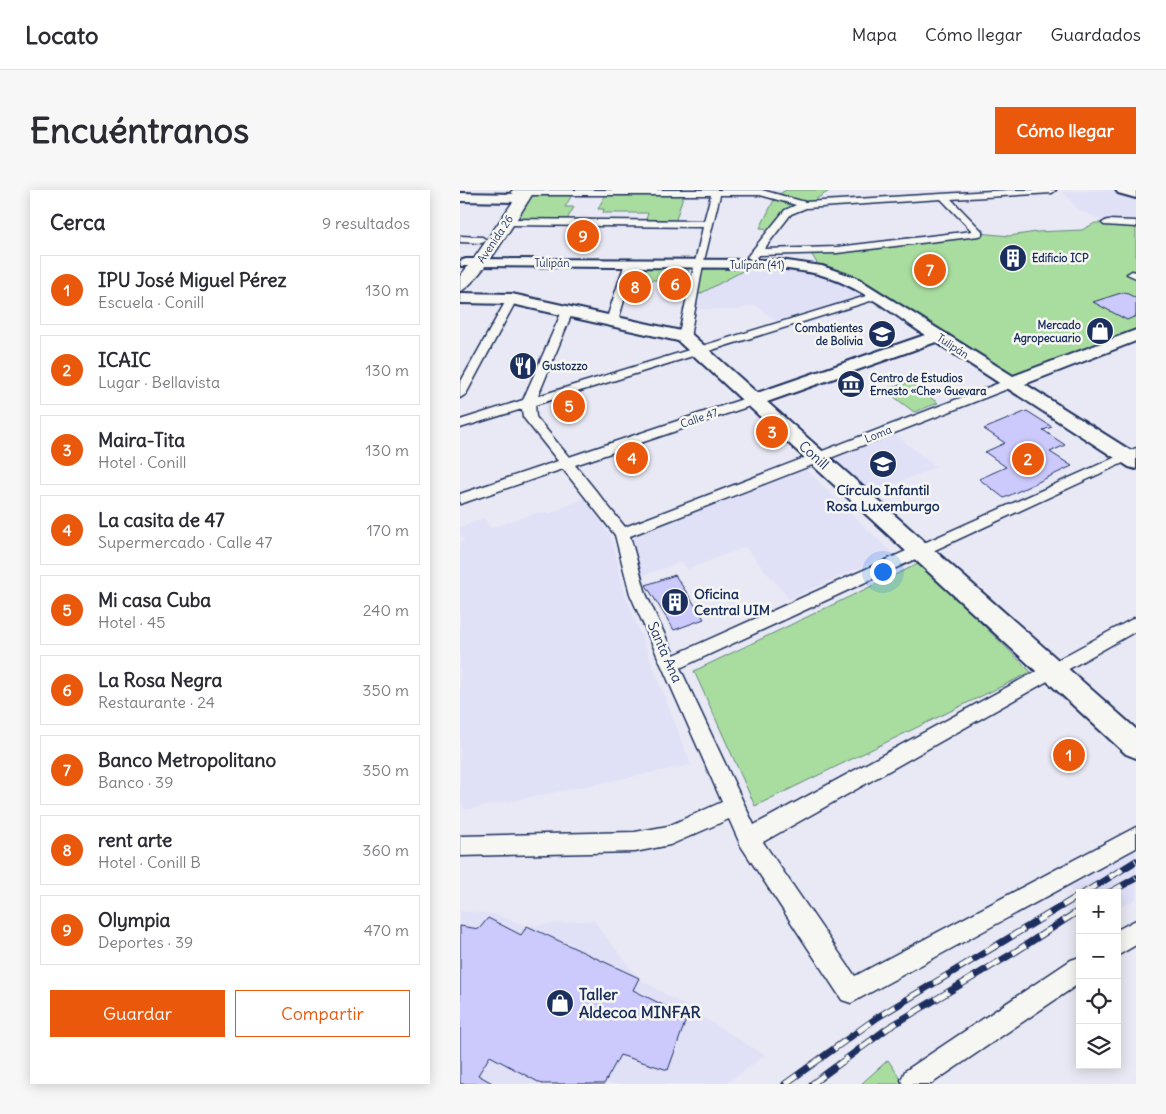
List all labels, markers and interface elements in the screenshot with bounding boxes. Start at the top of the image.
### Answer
text: Locato [25,20,99,50]
text: Mapa [852,23,897,46]
text: Cómo llegar [925,23,1022,46]
text: Guardados [1050,23,1141,46]
button: Cómo llegar [995,107,1136,154]
text: Encuéntranos [30,108,249,152]
text: Cerca [50,209,105,236]
street label: Avenida 26 [474,212,516,266]
text: 9 resultados [322,213,410,233]
pin: 9 [567,217,599,255]
building icon: Edificio ICP [998,243,1028,273]
pin: 7 [914,251,946,289]
place label: Edificio ICP [1032,251,1089,265]
street label: Tulipán [534,256,570,270]
street label: Tulipán (41) [730,258,784,272]
pin: 6 [659,265,691,303]
text: IPU José Miguel Pérez [98,268,287,292]
pin: 8 [619,268,651,306]
text: 1 [64,280,70,300]
text: 130 m [365,280,409,300]
text: Escuela · Conill [98,292,204,312]
shop icon: Mercado Agropecuario [1085,316,1115,346]
place label: Mercado Agropecuario [1014,318,1081,346]
school or university icon: Combatientes de Bolivia [867,319,897,349]
place label: Combatientes de Bolivia [795,321,864,348]
street label: Tulipán [934,331,972,361]
text: ICAIC [98,348,151,372]
restaurant icon: Gustozzo [508,351,538,381]
place label: Gustozzo [542,359,588,373]
text: 2 [63,360,71,380]
text: 130 m [365,360,409,380]
museum icon: Centro de Estudios Ernesto «Che» Guevara [836,369,866,399]
place label: Centro de Estudios Ernesto «Che» Guevara [870,371,987,398]
text: Lugar · Bellavista [98,372,220,392]
pin: 5 [553,387,585,425]
street label: Calle 47 [678,405,720,431]
pin: 3 [756,413,788,451]
street label: Loma [862,422,894,446]
text: Maira-Tita [98,428,185,452]
street label: Conill [795,437,833,473]
pin: 4 [616,439,648,477]
text: 3 [62,440,72,460]
text: 130 m [365,440,409,460]
pin: 2 [1012,440,1044,478]
school or university icon: Círculo Infantil Rosa Luxemburgo [868,449,898,479]
text: Hotel · Conill [98,452,186,472]
place label: Círculo Infantil Rosa Luxemburgo [826,481,940,515]
text: La casita de 47 [98,508,225,532]
text: 4 [62,520,72,540]
text: 170 m [366,520,409,540]
text: Supermercado · Calle 47 [98,532,272,552]
your location [870,559,896,585]
place label: Oficina Central UIM [694,585,770,619]
building icon: Oficina Central UIM [660,587,690,617]
text: Mi casa Cuba [98,588,211,612]
text: 5 [62,600,72,620]
text: 240 m [363,600,409,620]
text: Hotel · 45 [98,612,165,632]
street label: Santa Ana [644,619,686,685]
text: La Rosa Negra [98,668,222,692]
text: 6 [62,680,72,700]
text: 350 m [362,680,409,700]
text: Restaurante · 24 [98,692,215,712]
pin: 1 [1053,736,1085,774]
text: Banco Metropolitano [98,748,276,772]
text: 7 [63,760,71,780]
text: 350 m [362,760,409,780]
text: Banco · 39 [98,772,173,792]
text: rent arte [98,828,172,852]
text: 8 [62,840,72,860]
text: 360 m [362,840,409,860]
text: Hotel · Conill B [98,852,201,872]
map controls [1076,889,1121,1069]
button: + [1076,889,1121,934]
text: Olympia [98,908,170,932]
text: 9 [62,920,72,940]
text: 470 m [364,920,409,940]
text: Deportes · 39 [98,932,193,952]
button: − [1076,934,1121,979]
button: locate [1076,979,1121,1024]
place label: Taller Aldecoa MINFAR [579,984,701,1022]
shop icon: Taller Aldecoa MINFAR [545,988,575,1018]
button: Guardar [50,990,225,1037]
button: Compartir [235,990,410,1037]
button: layers [1076,1024,1121,1069]

